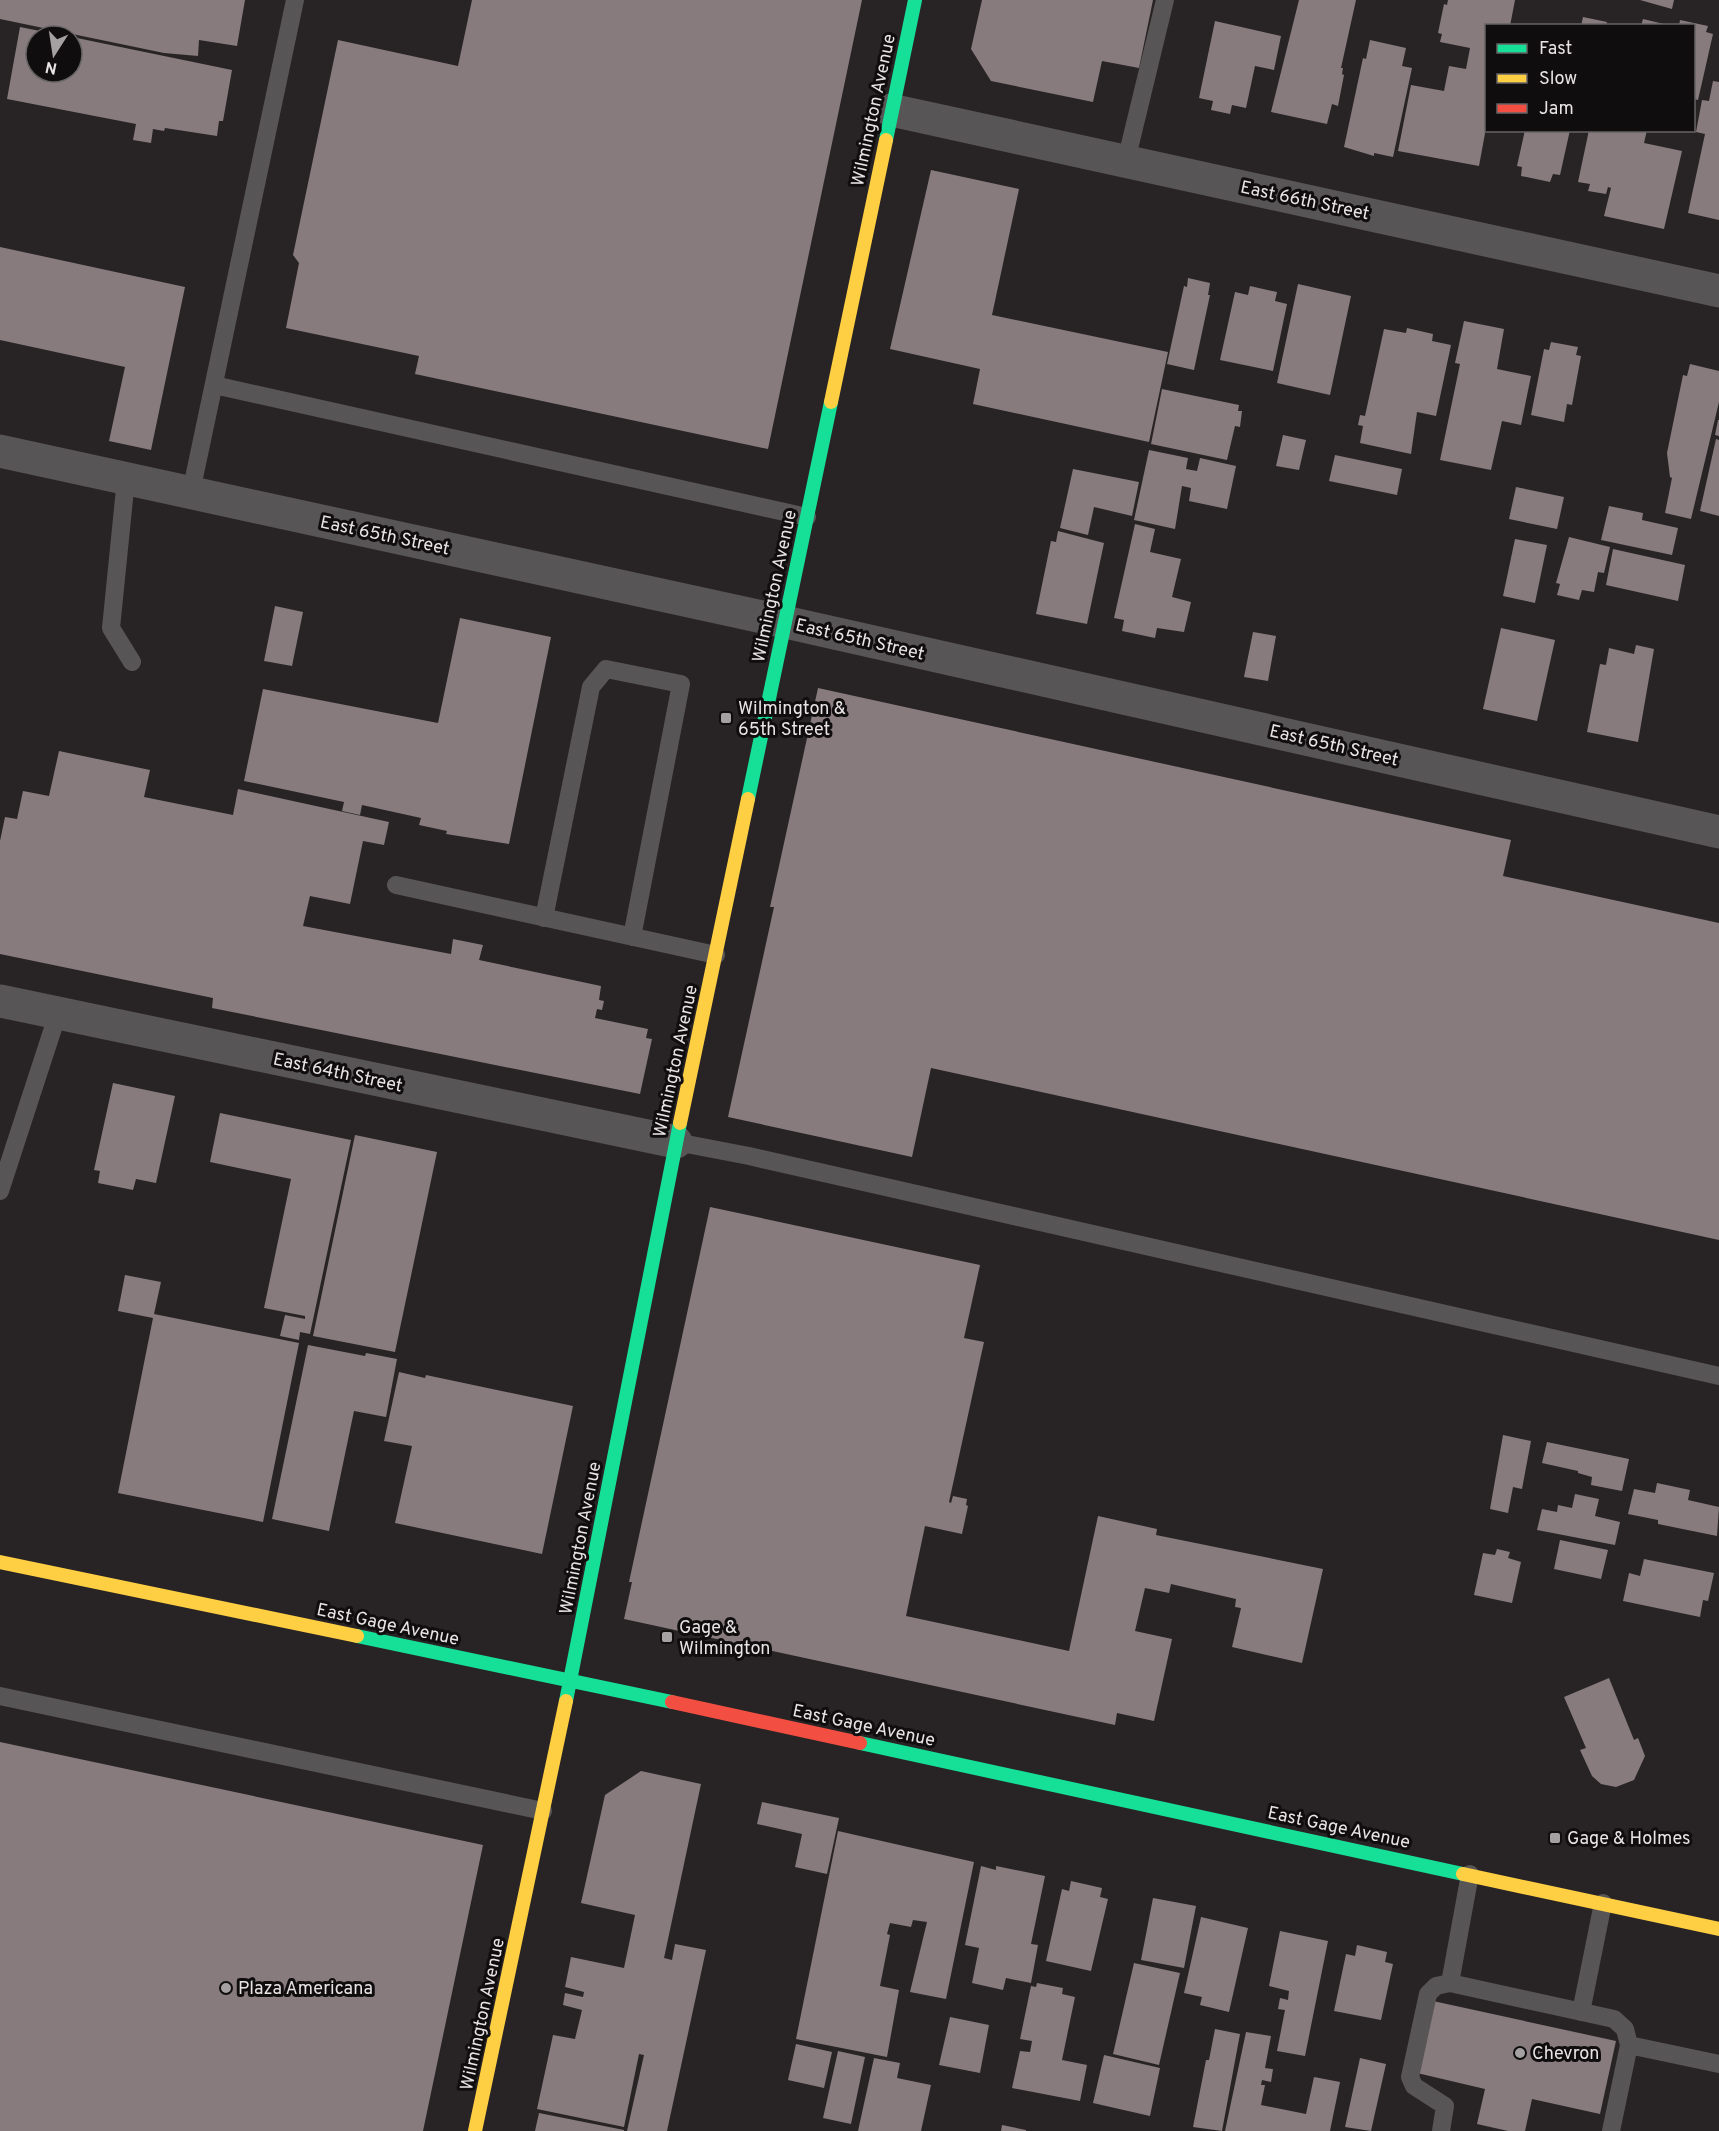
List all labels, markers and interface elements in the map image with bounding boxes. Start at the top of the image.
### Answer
north arrow [24,24,84,84]
legend [1485,24,1695,132]
street label: Wilmington Avenue [847,32,902,189]
text: Fast [1539,38,1572,61]
text: N [44,56,59,78]
text: Slow [1539,68,1577,91]
text: Jam [1539,98,1574,121]
street label: East 66th Street [1238,177,1371,226]
street label: Wilmington Avenue [748,508,803,665]
street label: East 65th Street [318,512,452,561]
street label: East 65th Street [793,614,926,666]
place label: Wilmington & 65th Street [738,698,846,742]
marker: Wilmington & 65th Street [719,711,733,725]
street label: East 65th Street [1267,720,1400,772]
street label: Wilmington Avenue [649,983,704,1140]
street label: East 64th Street [271,1049,405,1098]
street label: Wilmington Avenue [555,1460,608,1617]
street label: East Gage Avenue [314,1599,461,1652]
place label: Gage & Wilmington [679,1617,770,1661]
marker: Gage & Wilmington [660,1630,674,1644]
street label: East Gage Avenue [790,1700,937,1753]
street label: East Gage Avenue [1265,1802,1412,1855]
place label: Gage & Holmes [1567,1828,1690,1851]
marker: Gage & Holmes [1548,1831,1562,1845]
street label: Wilmington Avenue [456,1936,511,2093]
place label: Plaza Americana [238,1978,373,2001]
marker: Plaza Americana [219,1981,233,1995]
place label: Chevron [1532,2043,1599,2066]
marker: Chevron [1513,2046,1527,2060]

